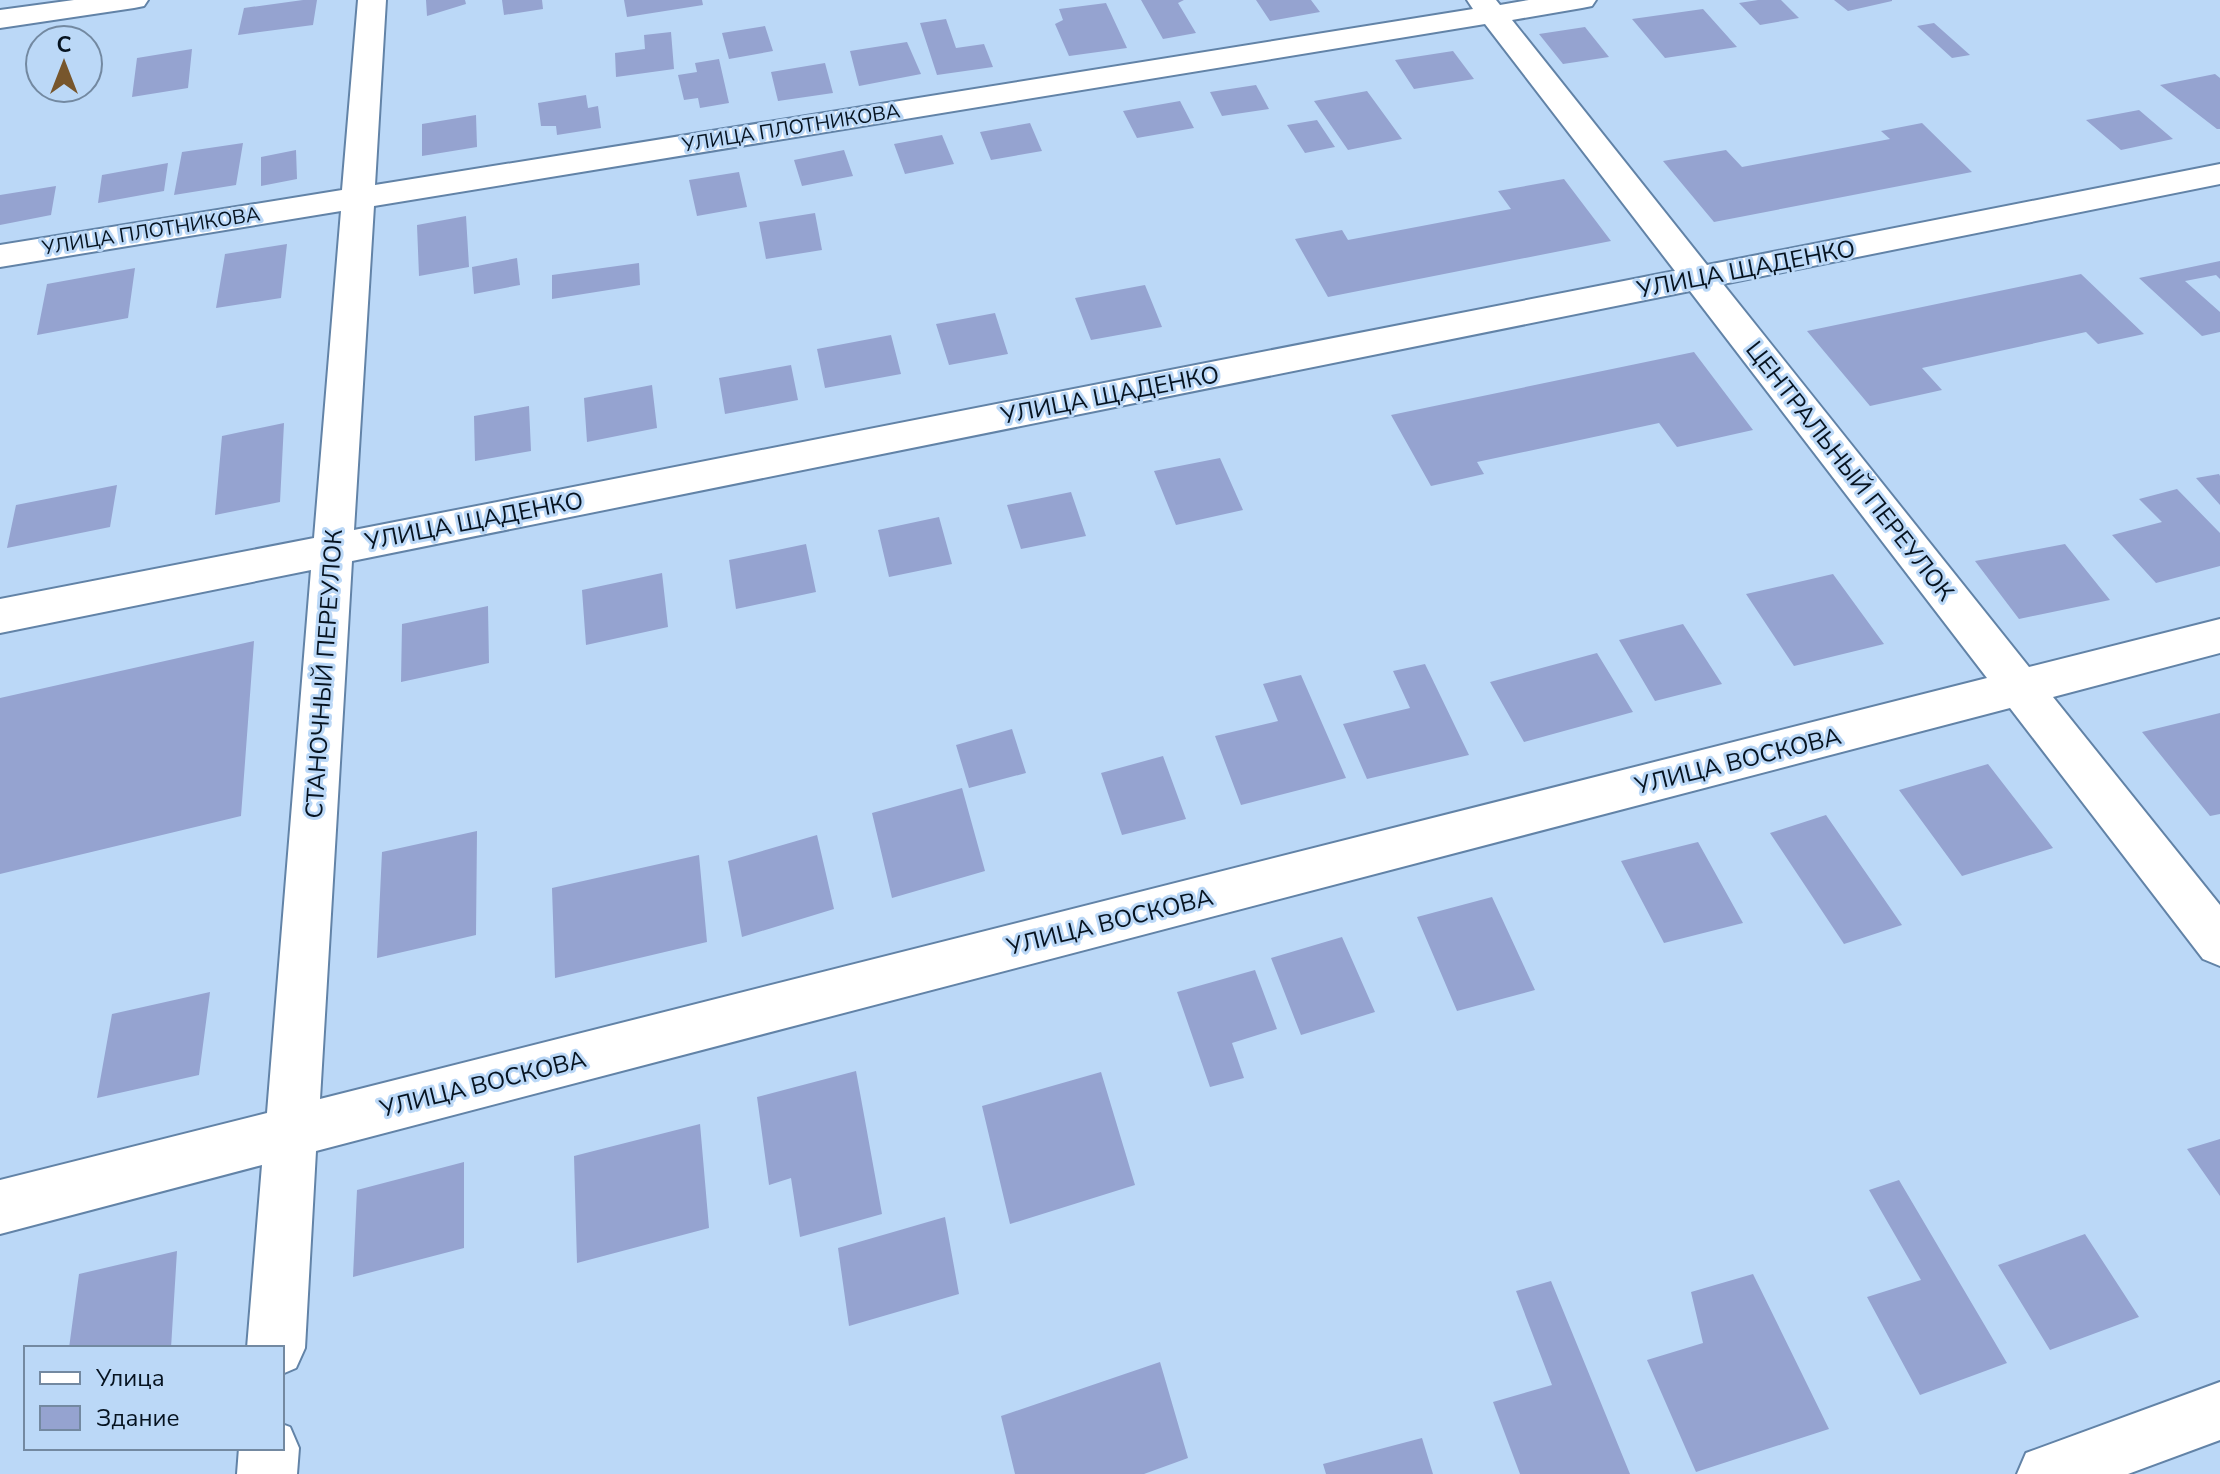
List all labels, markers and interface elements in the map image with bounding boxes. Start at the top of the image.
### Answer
north arrow [24,24,104,104]
text: С [57,30,72,60]
street label: УЛИЦА ПЛОТНИКОВА [679,97,902,159]
street label: УЛИЦА ПЛОТНИКОВА [39,200,262,262]
street label: УЛИЦА ЩАДЕНКО [1633,232,1858,306]
street label: ЦЕНТРАЛЬНЫЙ ПЕРЕУЛОК [1739,335,1962,608]
street label: УЛИЦА ЩАДЕНКО [997,358,1222,432]
street label: УЛИЦА ЩАДЕНКО [361,484,586,558]
street label: СТАНОЧНЫЙ ПЕРЕУЛОК [298,528,350,820]
street label: УЛИЦА ВОСКОВА [1631,720,1845,802]
street label: УЛИЦА ВОСКОВА [1003,881,1217,963]
street label: УЛИЦА ВОСКОВА [376,1043,590,1125]
legend [24,1346,284,1450]
text: Улица [95,1362,165,1394]
text: Здание [96,1402,180,1434]

